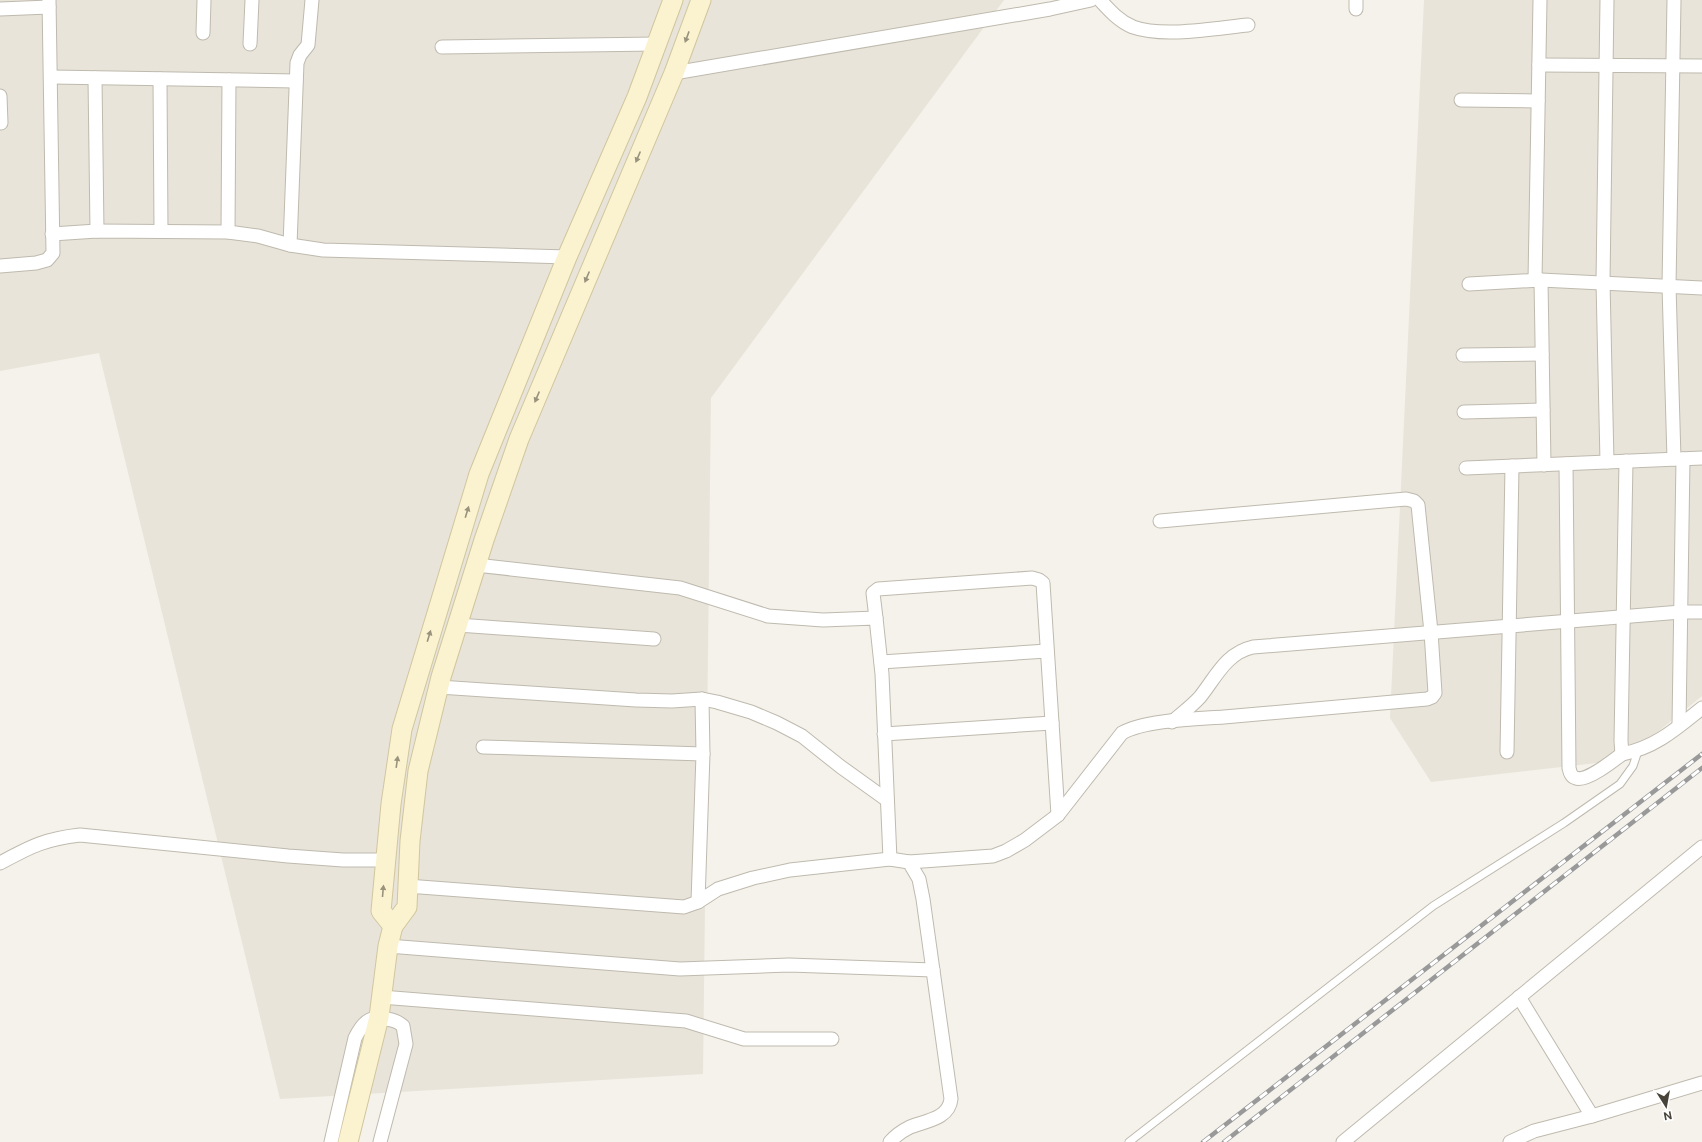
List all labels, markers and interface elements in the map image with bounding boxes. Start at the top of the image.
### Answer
one-way arrow [684,31,690,43]
one-way arrow [635,151,641,162]
one-way arrow [584,271,590,283]
one-way arrow [534,391,540,402]
one-way arrow [464,505,470,517]
one-way arrow [426,630,432,642]
one-way arrow [394,756,400,768]
one-way arrow [380,885,386,897]
north arrow [1646,1086,1686,1126]
text: N [1663,1109,1673,1123]

